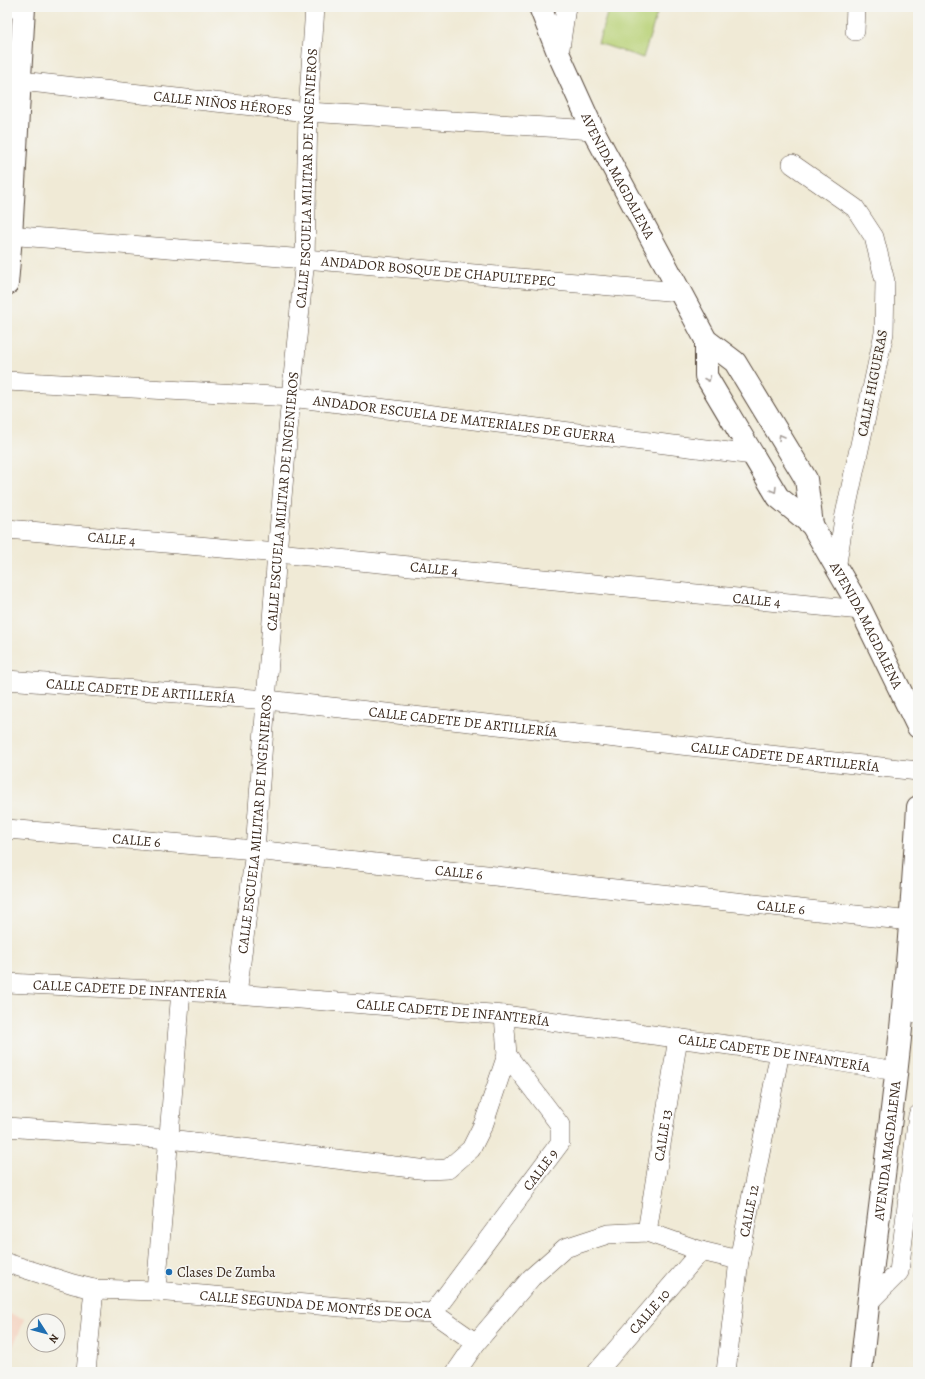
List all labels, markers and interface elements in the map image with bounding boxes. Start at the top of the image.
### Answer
street label: CALLE ESCUELA MILITAR DE INGENIEROS [291,48,322,309]
street label: CALLE NIÑOS HÉROES [152,86,293,120]
street label: AVENIDA MAGDALENA [576,109,659,243]
street label: ANDADOR BOSQUE DE CHAPULTEPEC [319,251,557,291]
street label: CALLE HIGUERAS [853,328,892,438]
street label: CALLE ESCUELA MILITAR DE INGENIEROS [262,371,304,632]
one-way arrow [704,375,712,382]
street label: ANDADOR ESCUELA DE MATERIALES DE GUERRA [311,391,617,448]
one-way arrow [779,435,786,442]
one-way arrow [770,486,777,493]
street label: CALLE 4 [87,527,136,550]
street label: CALLE 4 [409,557,459,581]
street label: AVENIDA MAGDALENA [825,558,907,693]
street label: CALLE 4 [732,589,781,612]
street label: CALLE CADETE DE ARTILLERÍA [45,674,237,708]
street label: CALLE ESCUELA MILITAR DE INGENIEROS [233,694,277,955]
street label: CALLE CADETE DE ARTILLERÍA [368,702,559,742]
street label: CALLE CADETE DE ARTILLERÍA [690,737,881,777]
street label: CALLE 6 [112,829,161,852]
street label: CALLE 6 [434,861,484,885]
street label: CALLE 6 [756,895,806,919]
street label: CALLE CADETE DE INFANTERÍA [32,975,228,1004]
street label: CALLE CADETE DE INFANTERÍA [356,994,552,1031]
street label: CALLE CADETE DE INFANTERÍA [677,1029,873,1077]
street label: AVENIDA MAGDALENA [869,1079,906,1223]
street label: CALLE 13 [649,1108,676,1163]
street label: CALLE 9 [519,1145,563,1195]
street label: CALLE 12 [735,1183,764,1239]
place label: Clases De Zumba [177,1263,276,1282]
marker: Clases De Zumba [164,1267,174,1277]
street label: CALLE 10 [625,1285,674,1338]
street label: CALLE SEGUNDA DE MONTÉS DE OCA [199,1286,433,1323]
north arrow [26,1313,66,1353]
text: N [45,1331,62,1346]

